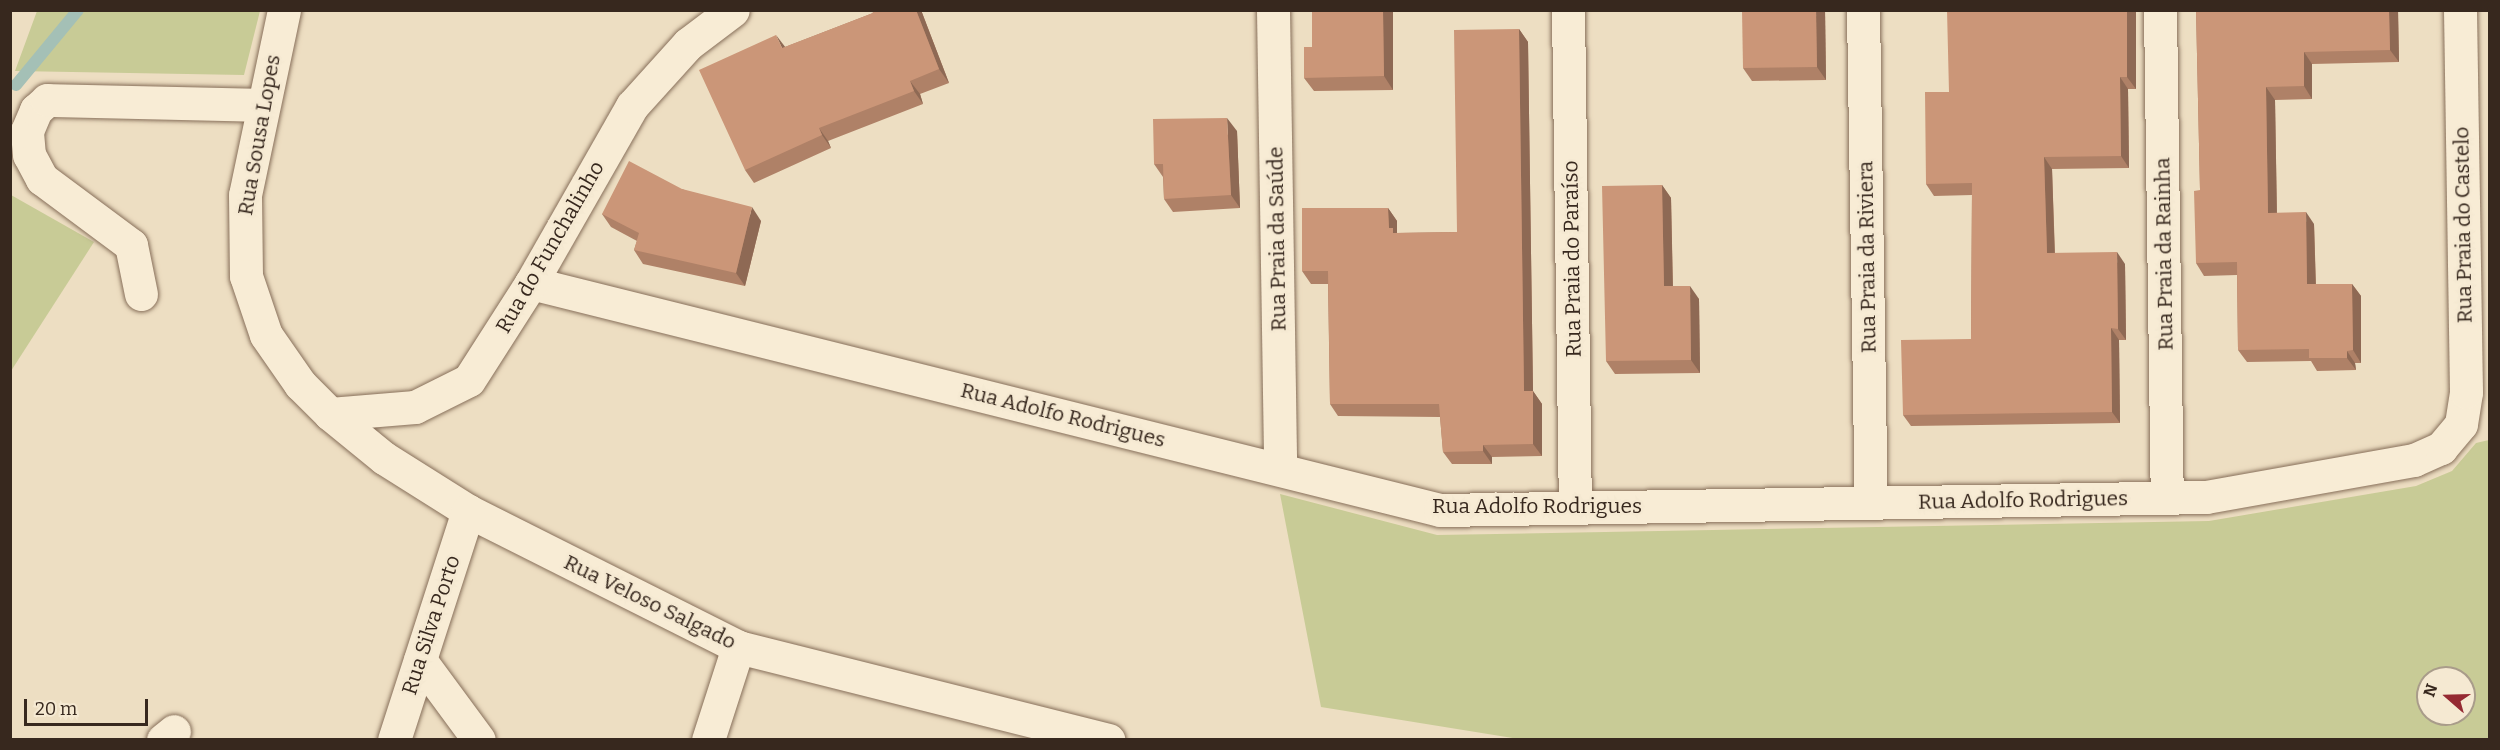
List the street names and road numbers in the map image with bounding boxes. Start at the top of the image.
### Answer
street label: Rua Sousa Lopes [232,53,286,217]
street label: Rua Praia do Castelo [2449,127,2477,323]
street label: Rua Praia da Saúde [1263,146,1291,332]
street label: Rua do Funchalinho [490,156,610,338]
street label: Rua Praia da Rainha [2150,157,2178,351]
street label: Rua Praia do Paraíso [1558,160,1586,358]
street label: Rua Praia da Riviera [1853,161,1881,353]
street label: Rua Adolfo Rodrigues [958,377,1168,453]
street label: Rua Adolfo Rodrigues [1918,486,2128,514]
street label: Rua Adolfo Rodrigues [1432,493,1642,519]
street label: Rua Veloso Salgado [560,549,740,655]
street label: Rua Silva Porto [397,552,465,698]

